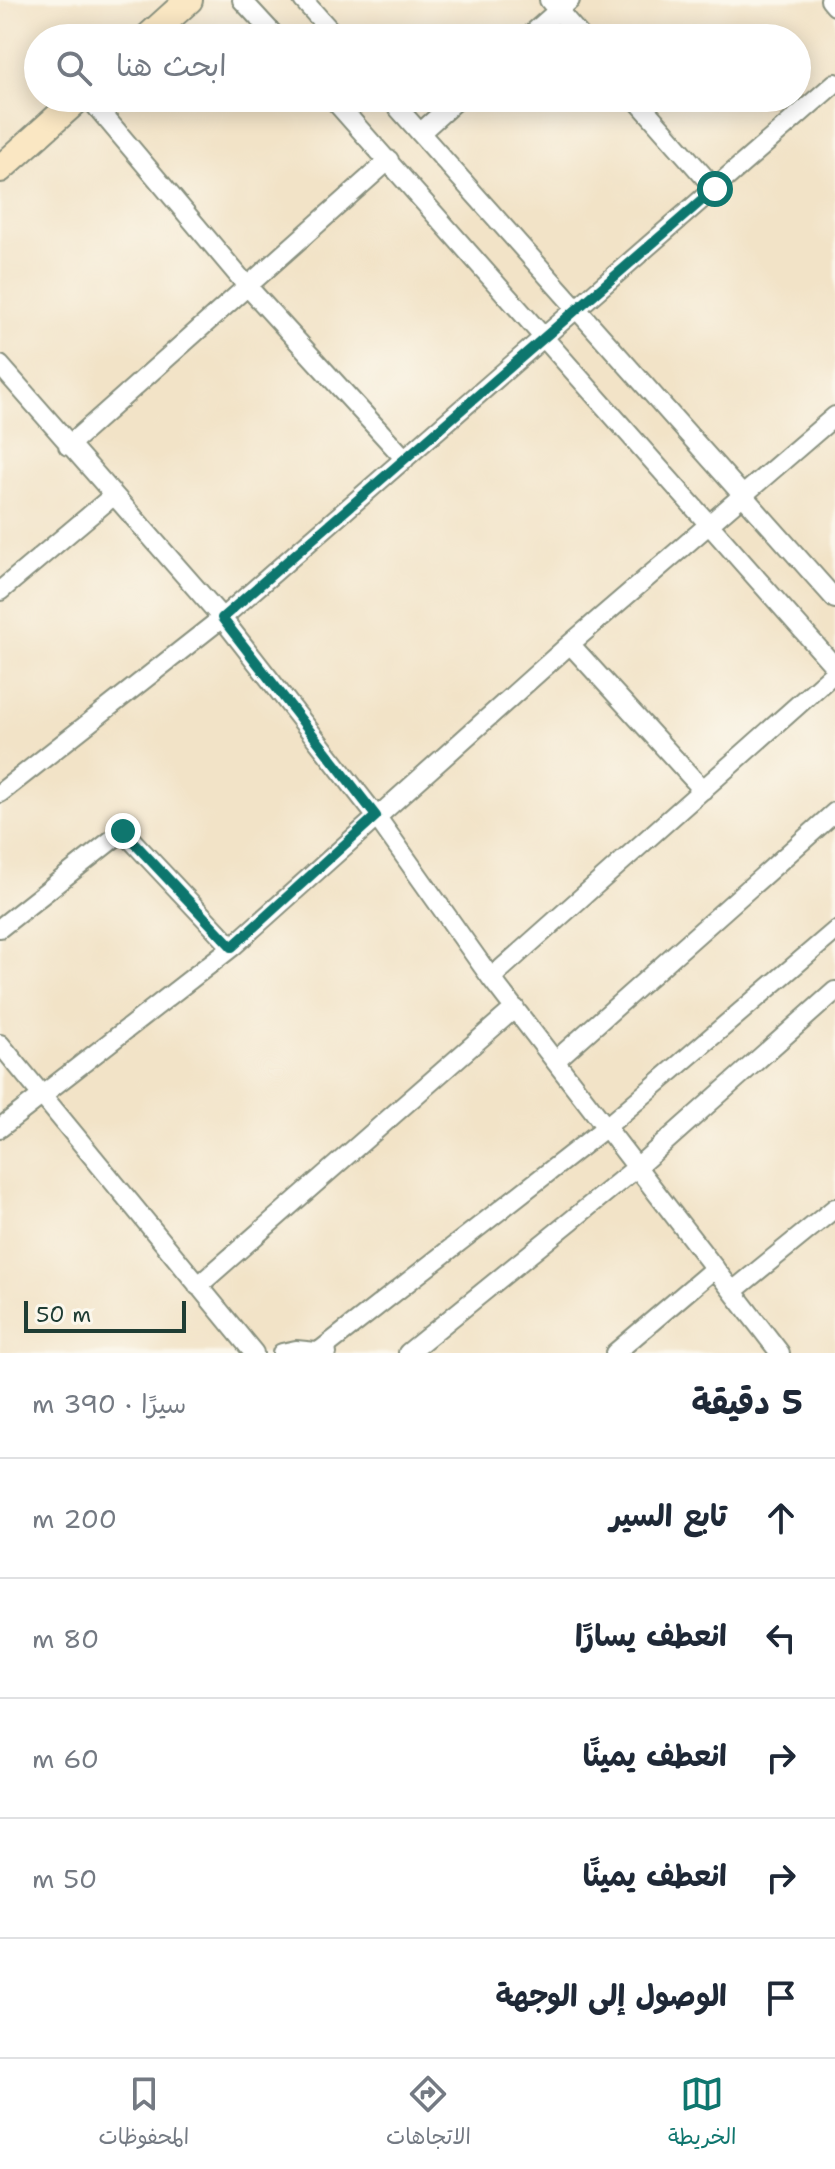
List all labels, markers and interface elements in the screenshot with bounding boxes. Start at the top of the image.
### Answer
search box [24,24,811,112]
text: ابحث هنا [116,45,227,86]
icon: search [52,46,96,90]
route start [697,171,733,207]
route end [105,813,141,849]
scale bar [24,1297,186,1333]
text: 50 m [36,1300,91,1329]
text: 5 دقيقة [692,1379,803,1425]
text: سيرًا · 390 m [32,1386,186,1421]
text: تابع السير [610,1495,727,1536]
icon: ahead [759,1496,803,1540]
text: 200 m [32,1501,117,1536]
text: انعطف يسارًا [575,1615,727,1656]
icon: left [759,1616,803,1660]
text: 80 m [32,1621,99,1656]
text: انعطف يمينًا [583,1735,727,1776]
icon: right [759,1736,803,1780]
text: 60 m [32,1741,99,1776]
text: انعطف يمينًا [583,1855,727,1896]
icon: right [759,1856,803,1900]
text: 50 m [32,1861,97,1896]
text: الوصول إلى الوجهة [495,1975,727,2016]
icon: arrive [759,1976,803,2020]
tab: المحفوظات [98,2072,189,2156]
tab: الاتجاهات [386,2072,471,2156]
tab: الخريطة [668,2072,737,2156]

